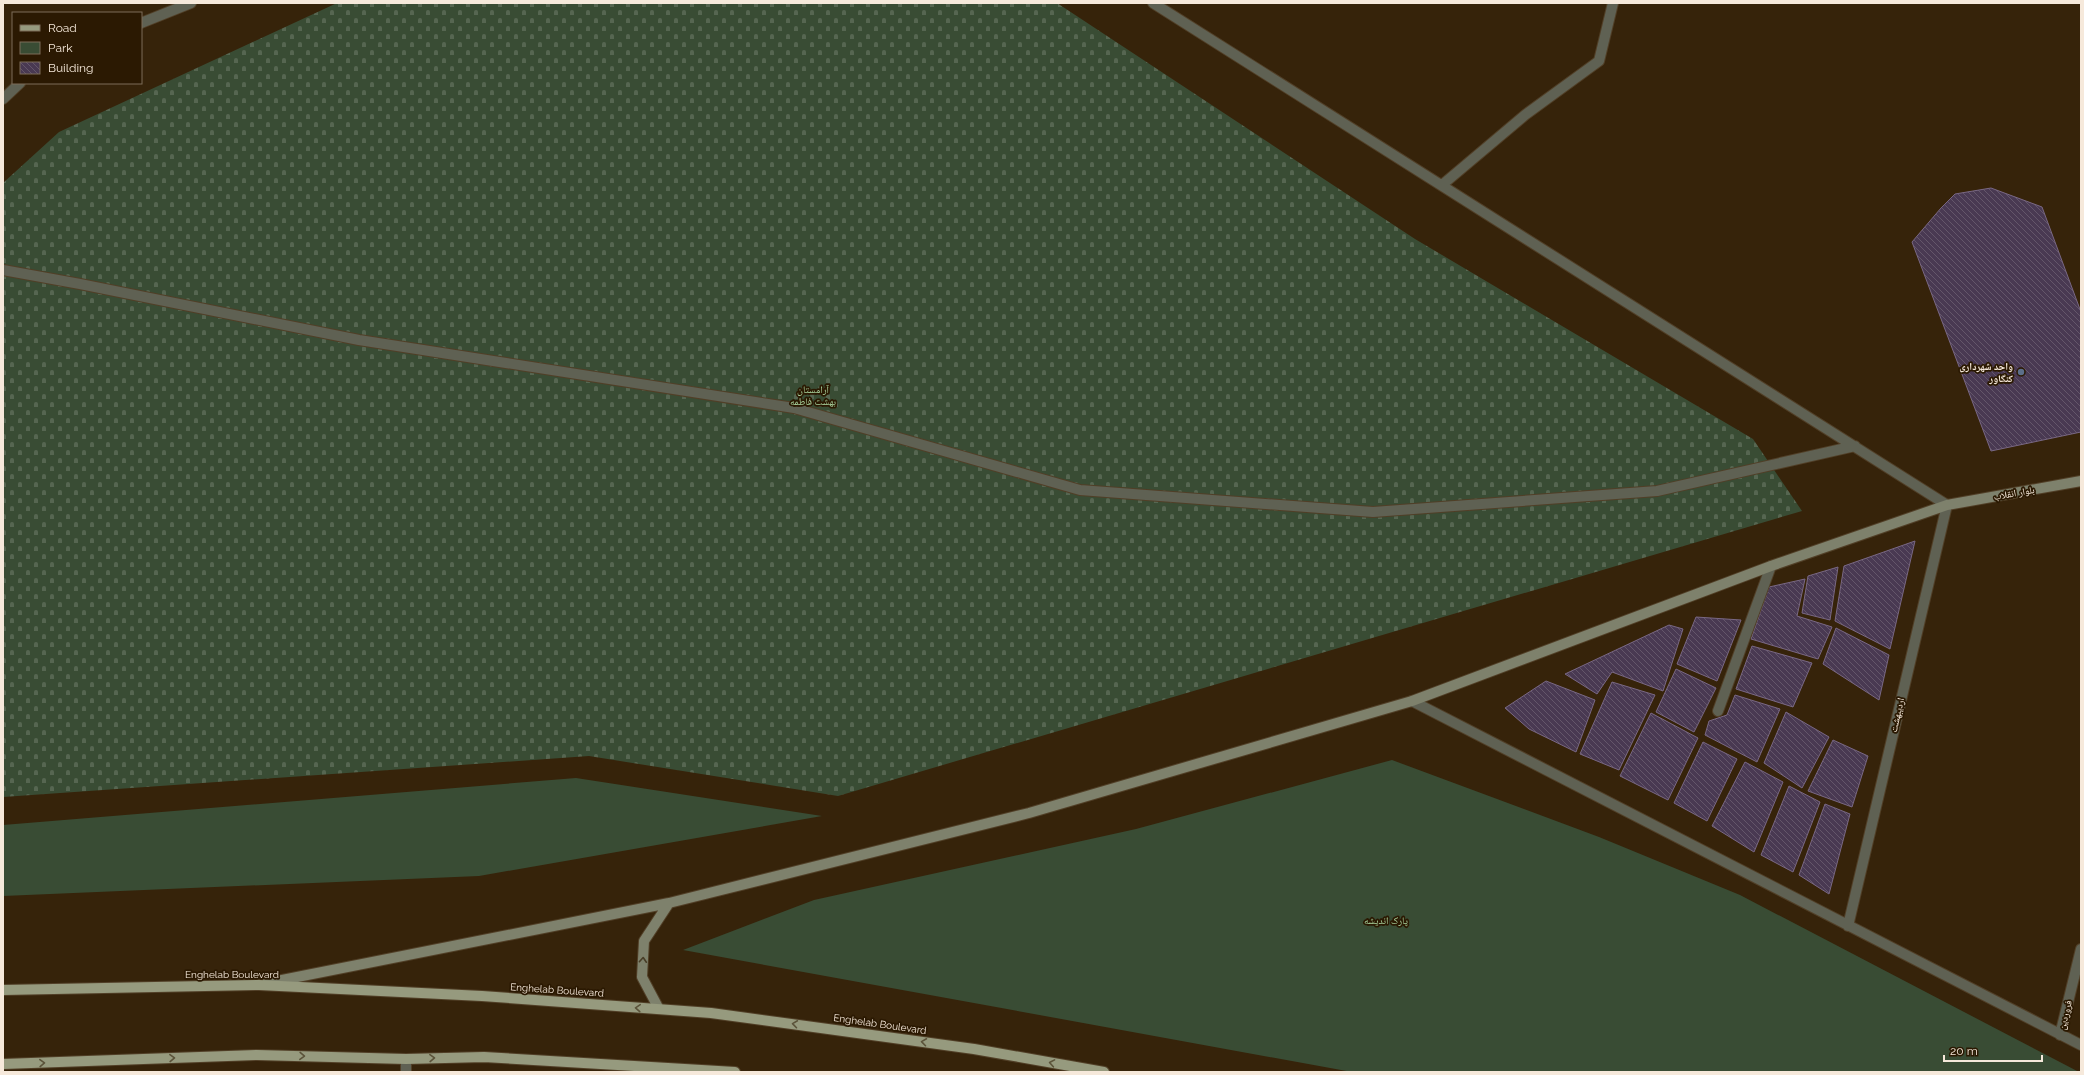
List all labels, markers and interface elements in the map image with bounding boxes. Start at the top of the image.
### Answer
legend [12,12,142,84]
text: Road [48,21,77,35]
text: Park [48,41,73,55]
text: Building [48,61,94,75]
place label: واحد شهرداری کنگاور [1959,361,2014,385]
marker: واحد شهرداری کنگاور [2016,367,2026,377]
park label: آرامستان بهشت فاطمه [790,384,836,407]
street label: بلوار انقلاب [1993,484,2036,502]
street label: اردیبهشت [1888,697,1907,734]
park label: پارک اندیشه [1364,915,1408,927]
one-way arrow [638,957,647,963]
street label: Enghelab Boulevard [185,969,279,980]
street label: Enghelab Boulevard [510,981,604,999]
street label: فروردین [2056,999,2075,1031]
one-way arrow [635,1003,641,1012]
street label: Enghelab Boulevard [833,1012,927,1036]
one-way arrow [792,1020,798,1029]
scale bar [1944,1037,2042,1063]
one-way arrow [921,1038,927,1047]
text: 20 m [1950,1044,1978,1058]
one-way arrow [299,1052,305,1060]
one-way arrow [169,1054,175,1062]
one-way arrow [429,1054,435,1062]
one-way arrow [39,1059,45,1067]
one-way arrow [1049,1059,1055,1068]

